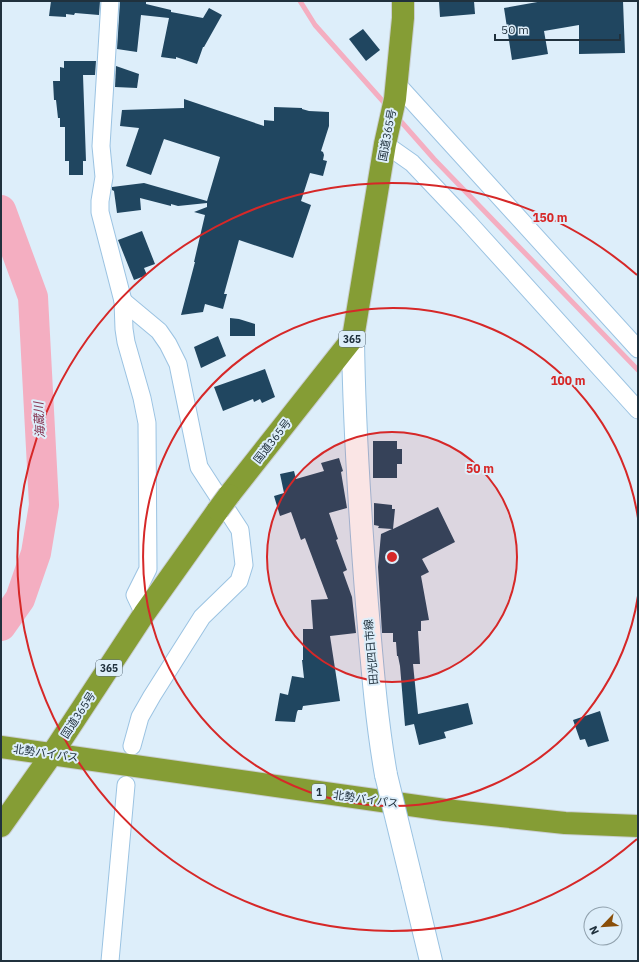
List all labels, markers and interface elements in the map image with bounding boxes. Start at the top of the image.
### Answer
scale bar [495,16,620,42]
text: 50 m [501,22,529,37]
street label: 国道365号 [375,108,399,162]
text: 150 m [532,210,568,225]
road number: 365 [339,331,365,347]
text: 100 m [550,373,586,388]
water label: 海蔵川 [30,400,47,438]
street label: 国道365号 [250,416,294,466]
text: 50 m [466,461,494,476]
centre of rings [385,550,399,564]
street label: 田光四日市線 [361,619,381,685]
road number: 365 [96,660,122,676]
street label: 国道365号 [58,689,98,741]
street label: 北勢バイパス [12,741,80,765]
road number: 1 [312,784,326,800]
street label: 北勢バイパス [332,787,400,811]
north arrow [583,906,623,946]
text: N [586,924,602,937]

